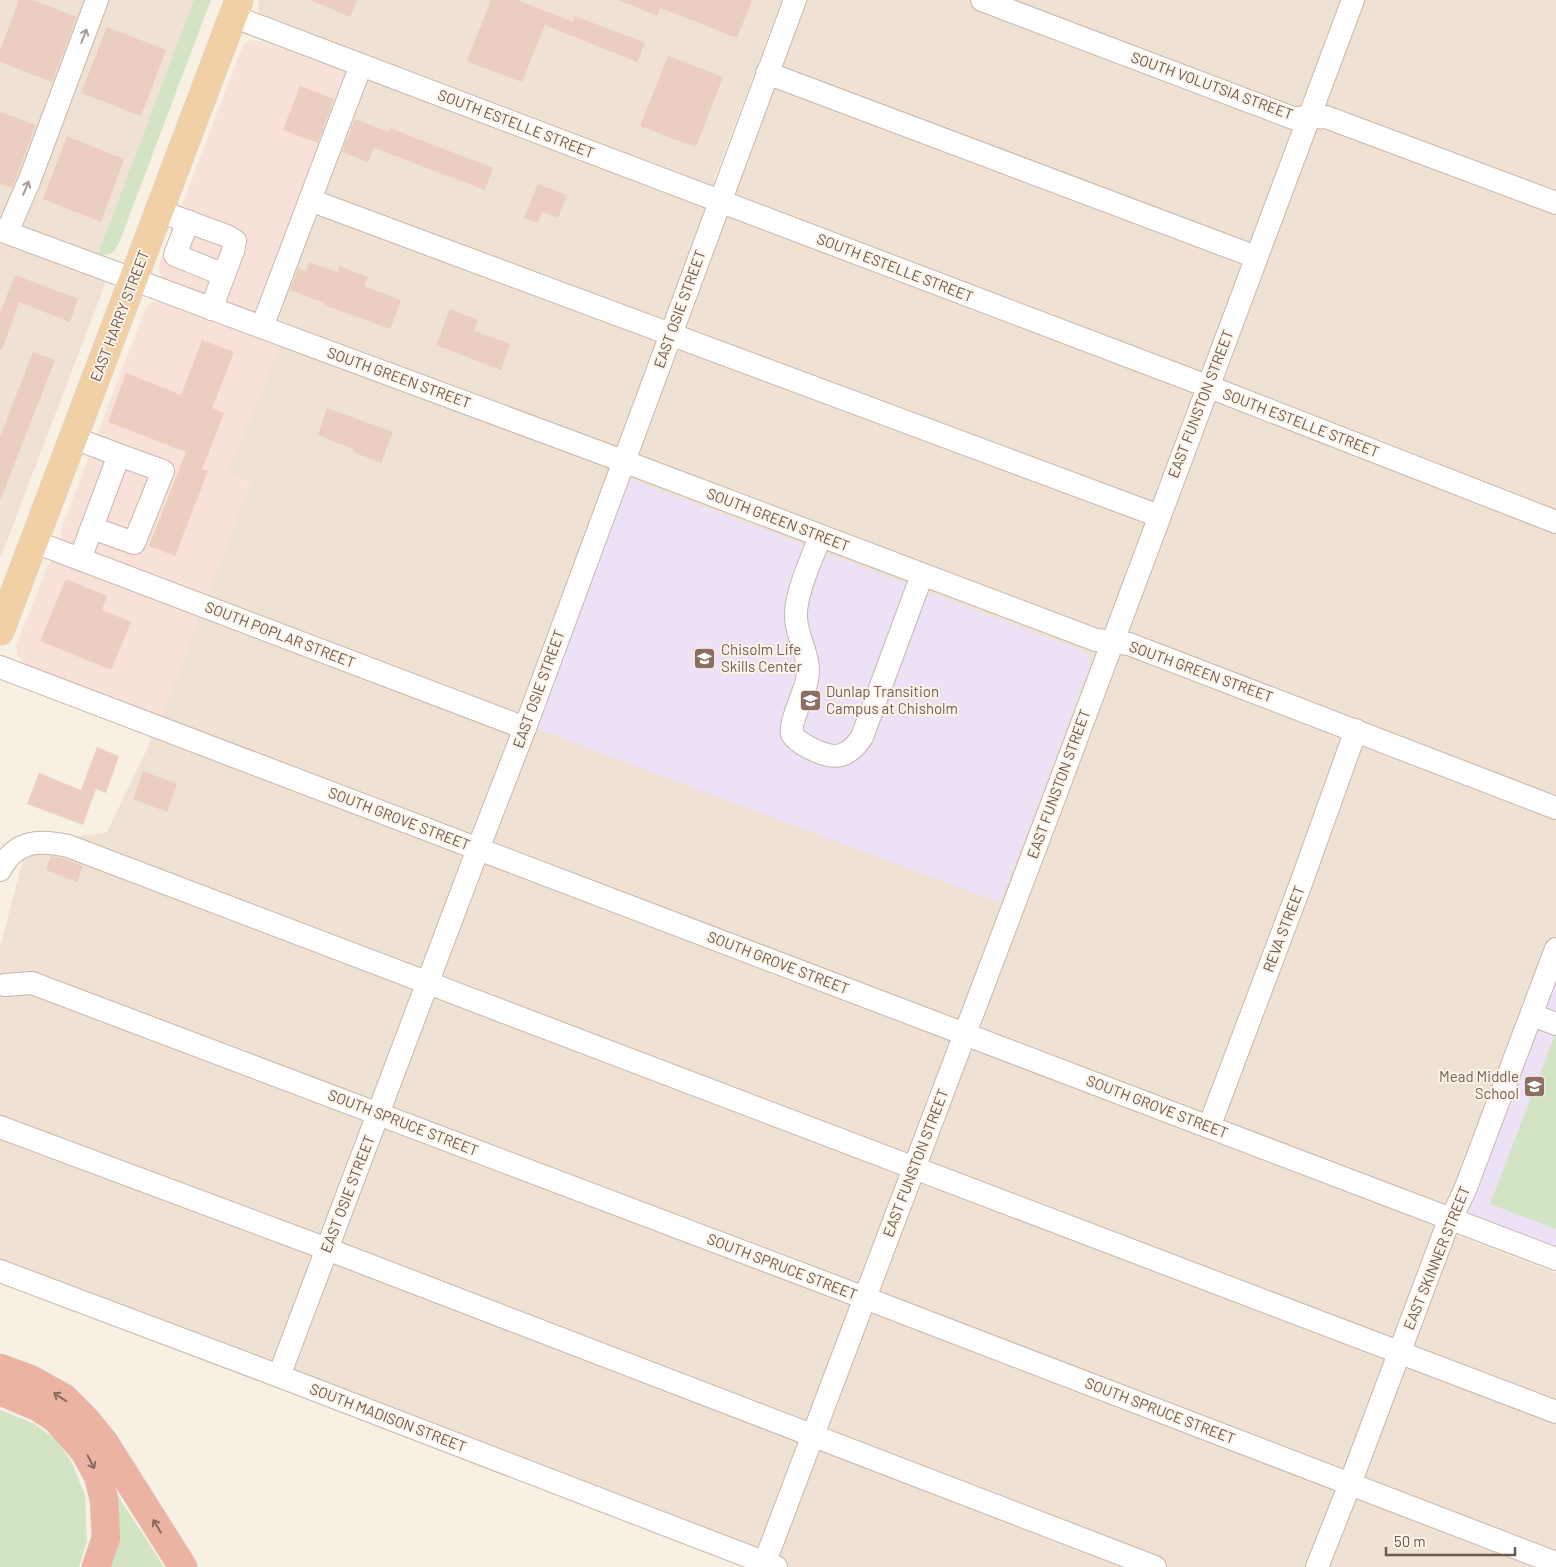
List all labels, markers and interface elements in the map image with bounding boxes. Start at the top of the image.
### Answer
one-way arrow [80,29,89,44]
street label: SOUTH VOLUTSIA STREET [1129,47,1296,123]
street label: SOUTH ESTELLE STREET [436,85,597,161]
one-way arrow [22,181,32,196]
street label: SOUTH ESTELLE STREET [815,229,976,305]
street label: EAST HARRY STREET [86,247,152,384]
street label: EAST OSIE STREET [649,247,709,370]
street label: EAST FUNSTON STREET [1163,327,1237,480]
street label: SOUTH GREEN STREET [325,343,474,411]
street label: SOUTH ESTELLE STREET [1221,384,1382,460]
street label: SOUTH GREEN STREET [704,483,852,555]
street label: SOUTH POPLAR STREET [203,597,358,671]
street label: EAST OSIE STREET [508,627,568,750]
street label: SOUTH GREEN STREET [1127,637,1276,705]
place label: Chisolm Life Skills Center [721,640,803,675]
school or university icon: Chisolm Life Skills Center [693,647,717,671]
place label: Dunlap Transition Campus at Chisholm [826,682,958,717]
school or university icon: Dunlap Transition Campus at Chisholm [798,689,822,713]
street label: EAST FUNSTON STREET [1023,707,1093,861]
street label: SOUTH GROVE STREET [326,783,473,853]
street label: REVA STREET [1258,883,1308,974]
street label: SOUTH GROVE STREET [705,927,852,997]
place label: Mead Middle School [1439,1067,1519,1102]
street label: SOUTH GROVE STREET [1084,1071,1231,1141]
school or university icon: Mead Middle School [1523,1074,1547,1098]
street label: SOUTH SPRUCE STREET [326,1085,481,1159]
street label: EAST FUNSTON STREET [878,1086,952,1239]
street label: EAST OSIE STREET [316,1132,378,1255]
street label: EAST SKINNER STREET [1399,1183,1473,1332]
street label: SOUTH SPRUCE STREET [705,1229,860,1303]
street label: SOUTH SPRUCE STREET [1083,1373,1238,1447]
street label: SOUTH MADISON STREET [308,1379,469,1455]
one-way arrow [53,1391,67,1402]
one-way arrow [86,1455,96,1470]
one-way arrow [152,1519,162,1533]
scale bar [1386,1524,1515,1556]
text: 50 m [1394,1532,1426,1550]

